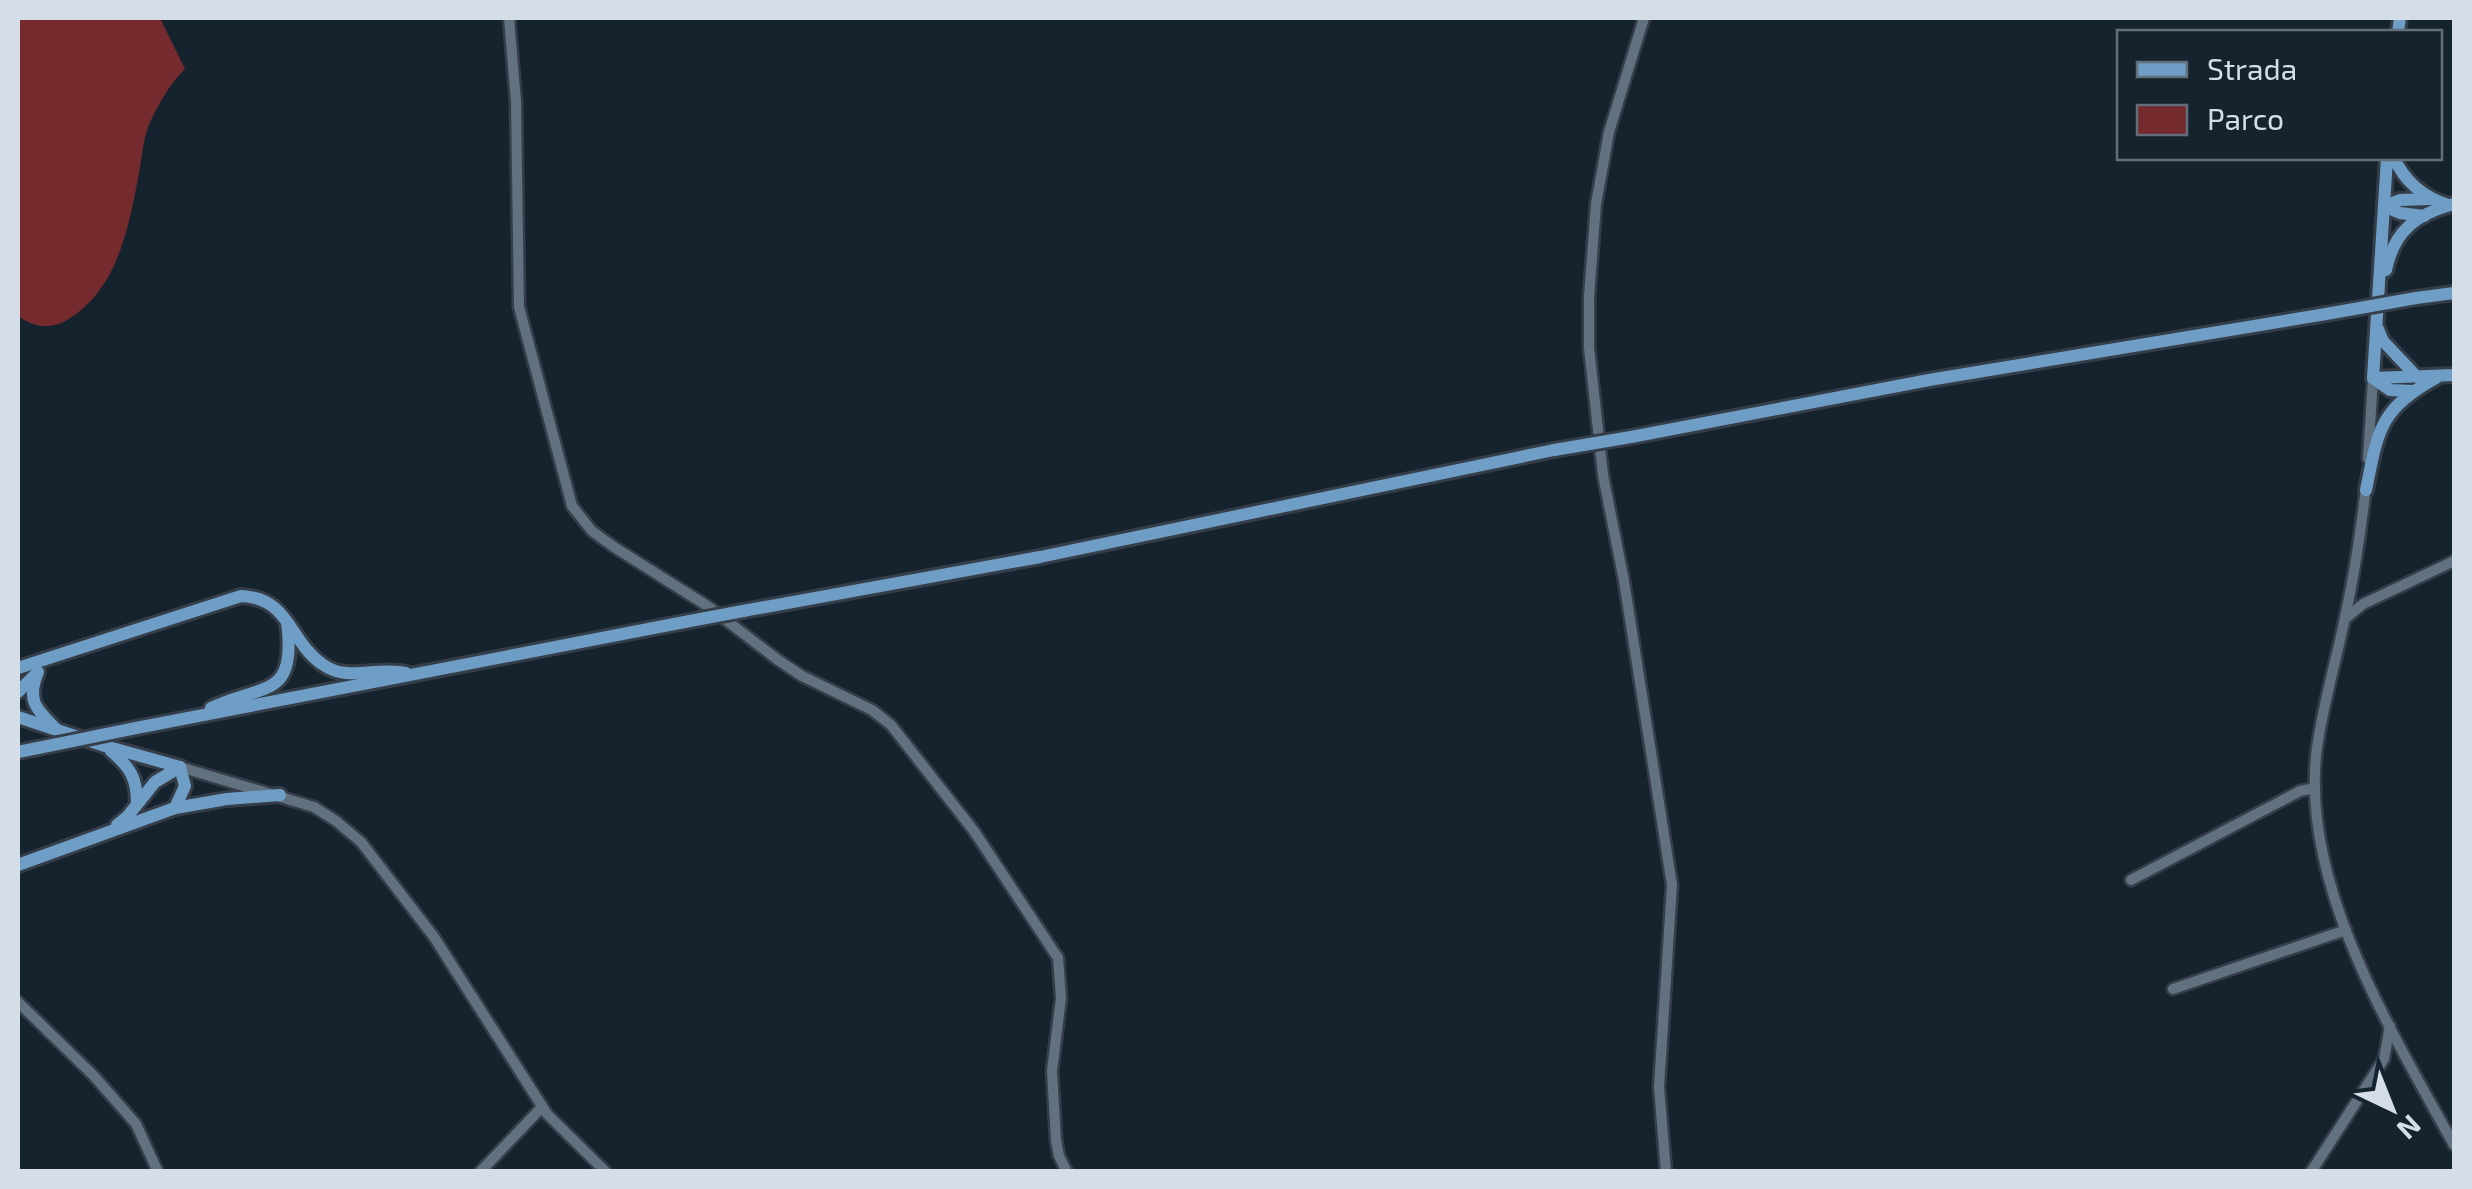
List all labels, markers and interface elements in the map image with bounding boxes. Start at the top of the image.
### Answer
legend [2117,30,2442,160]
text: Strada [2207,50,2297,86]
text: Parco [2207,100,2284,136]
north arrow [2342,1059,2442,1159]
text: N [2391,1109,2429,1147]

